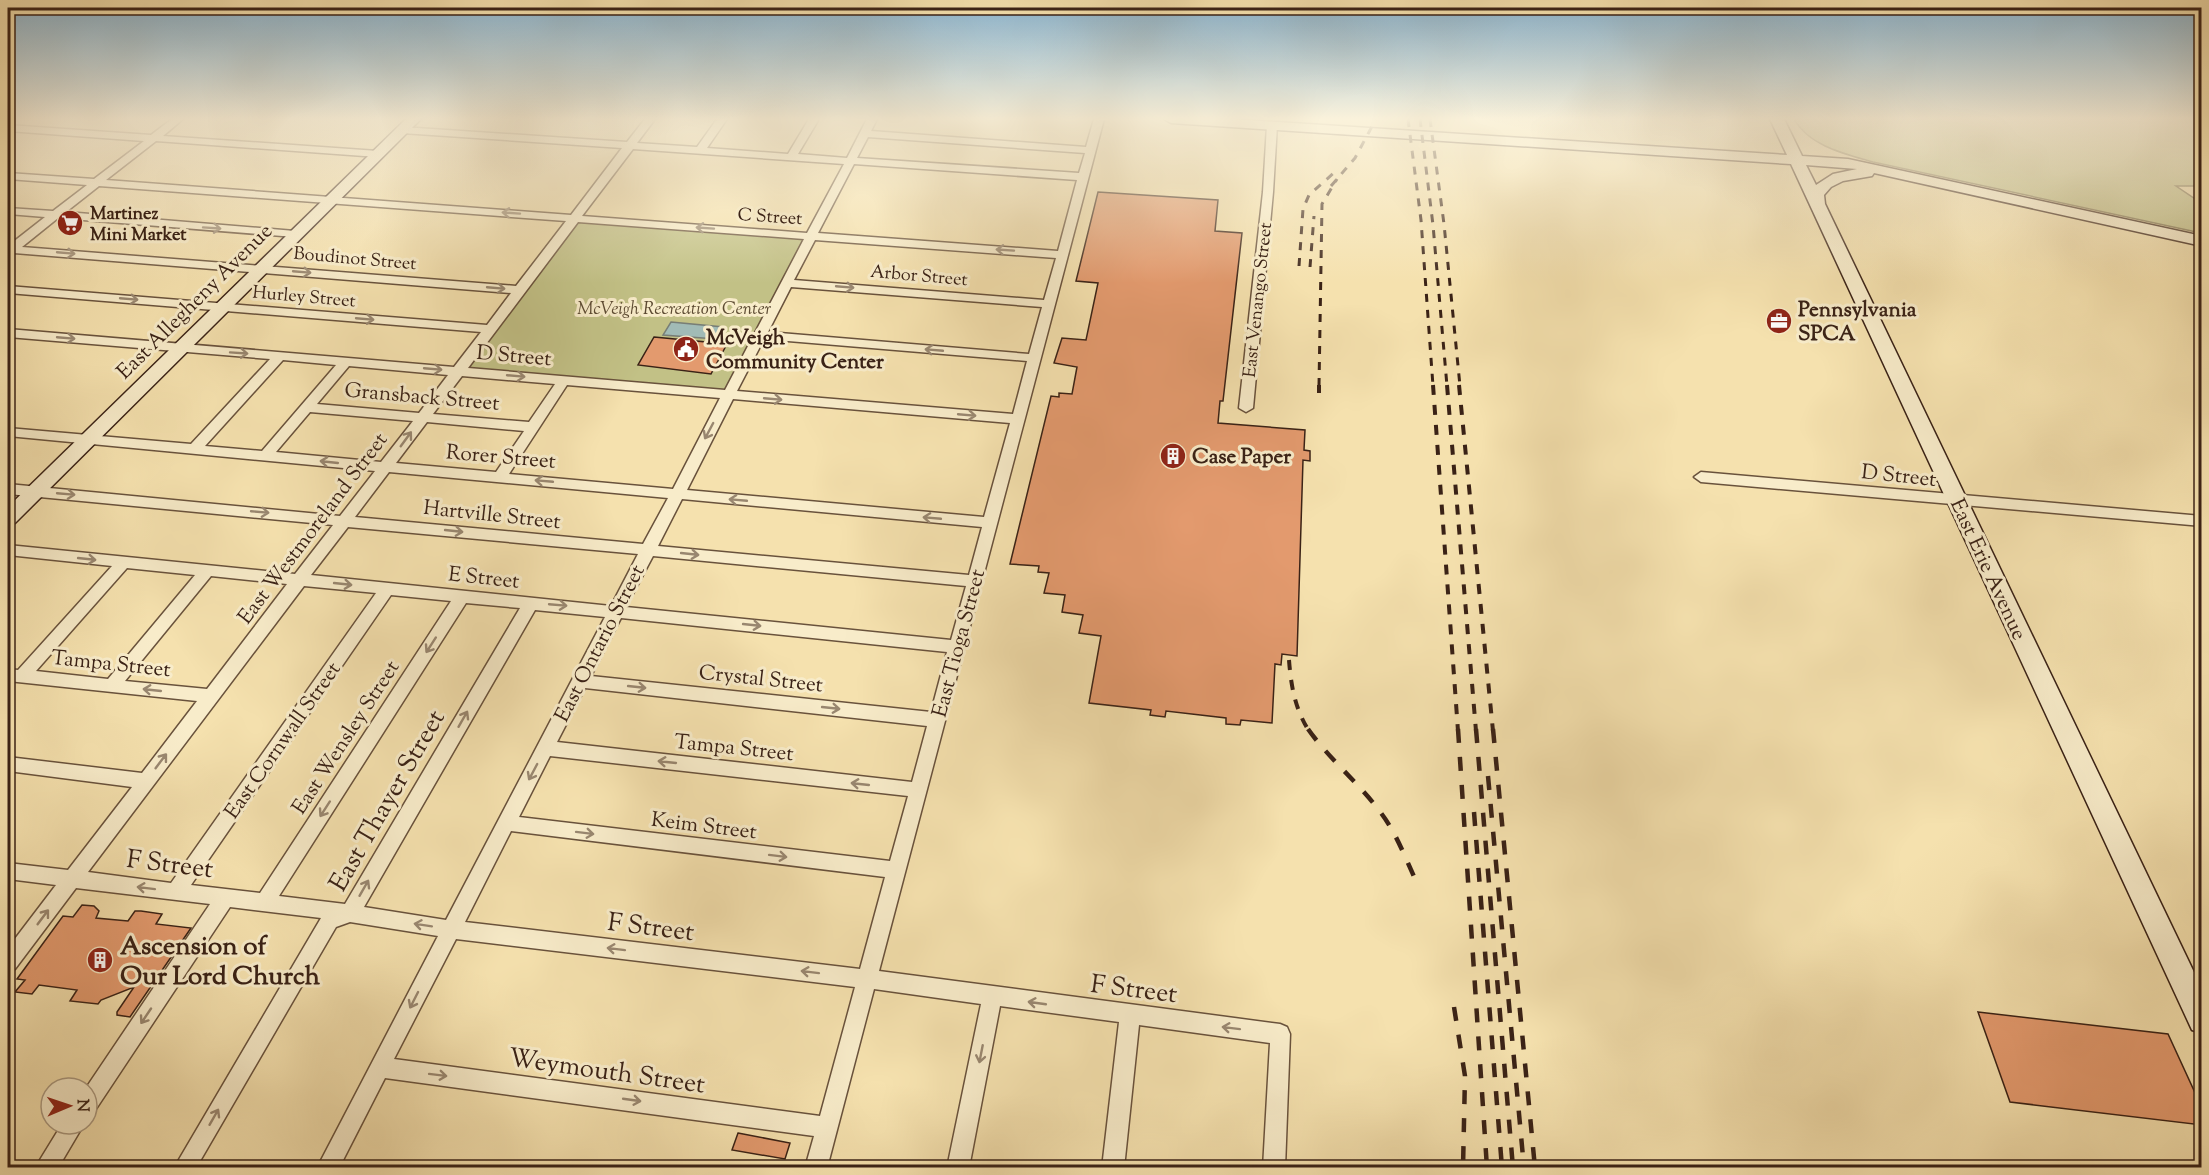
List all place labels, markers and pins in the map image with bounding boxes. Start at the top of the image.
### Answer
place label: Martinez Mini Market [90,202,187,249]
supermarket icon: Martinez Mini Market [55,208,85,238]
place label: Pennsylvania SPCA [1798,296,1917,350]
office icon: Pennsylvania SPCA [1764,306,1794,336]
place label: McVeigh Community Center [706,324,884,378]
public building icon: McVeigh Community Center [671,334,701,364]
building icon: Case Paper [1158,441,1188,471]
place label: Case Paper [1192,443,1291,473]
place label: Ascension of Our Lord Church [120,929,321,996]
building icon: Ascension of Our Lord Church [85,945,115,975]

